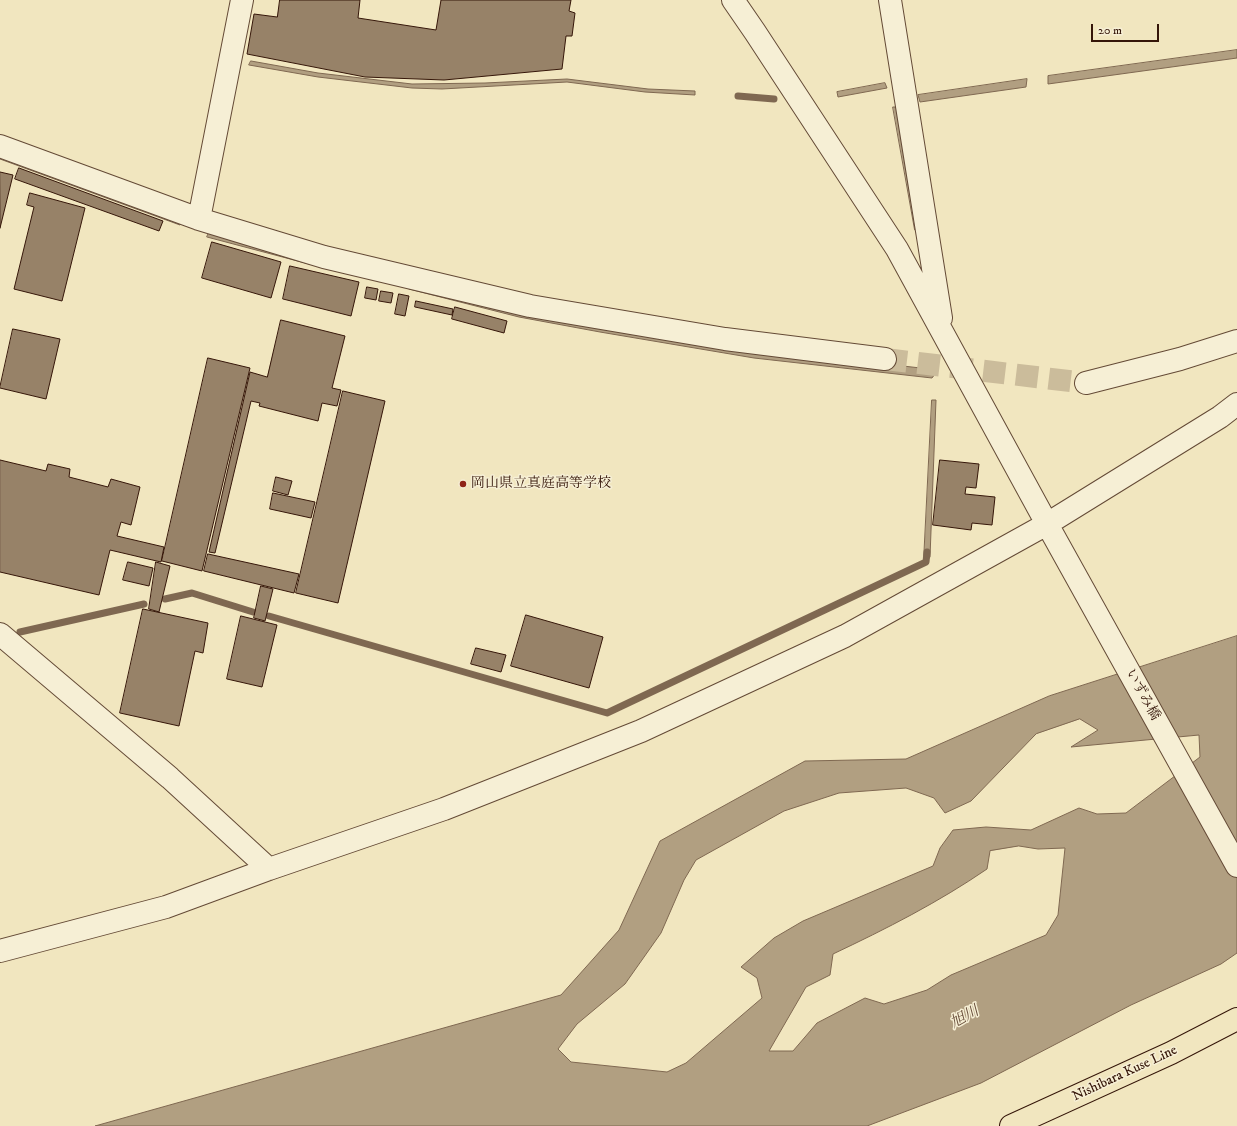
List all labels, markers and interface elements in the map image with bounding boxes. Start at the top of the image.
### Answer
scale bar [1093,16,1161,42]
text: 20 m [1098,23,1122,38]
place label: 岡山県立真庭高等学校 [471,476,611,492]
marker: 岡山県立真庭高等学校 [458,479,468,489]
street label: いずみ橋 [1121,666,1163,724]
water label: 旭川 [948,1003,982,1033]
street label: Nishibara Kuse Line [1070,1042,1180,1106]

